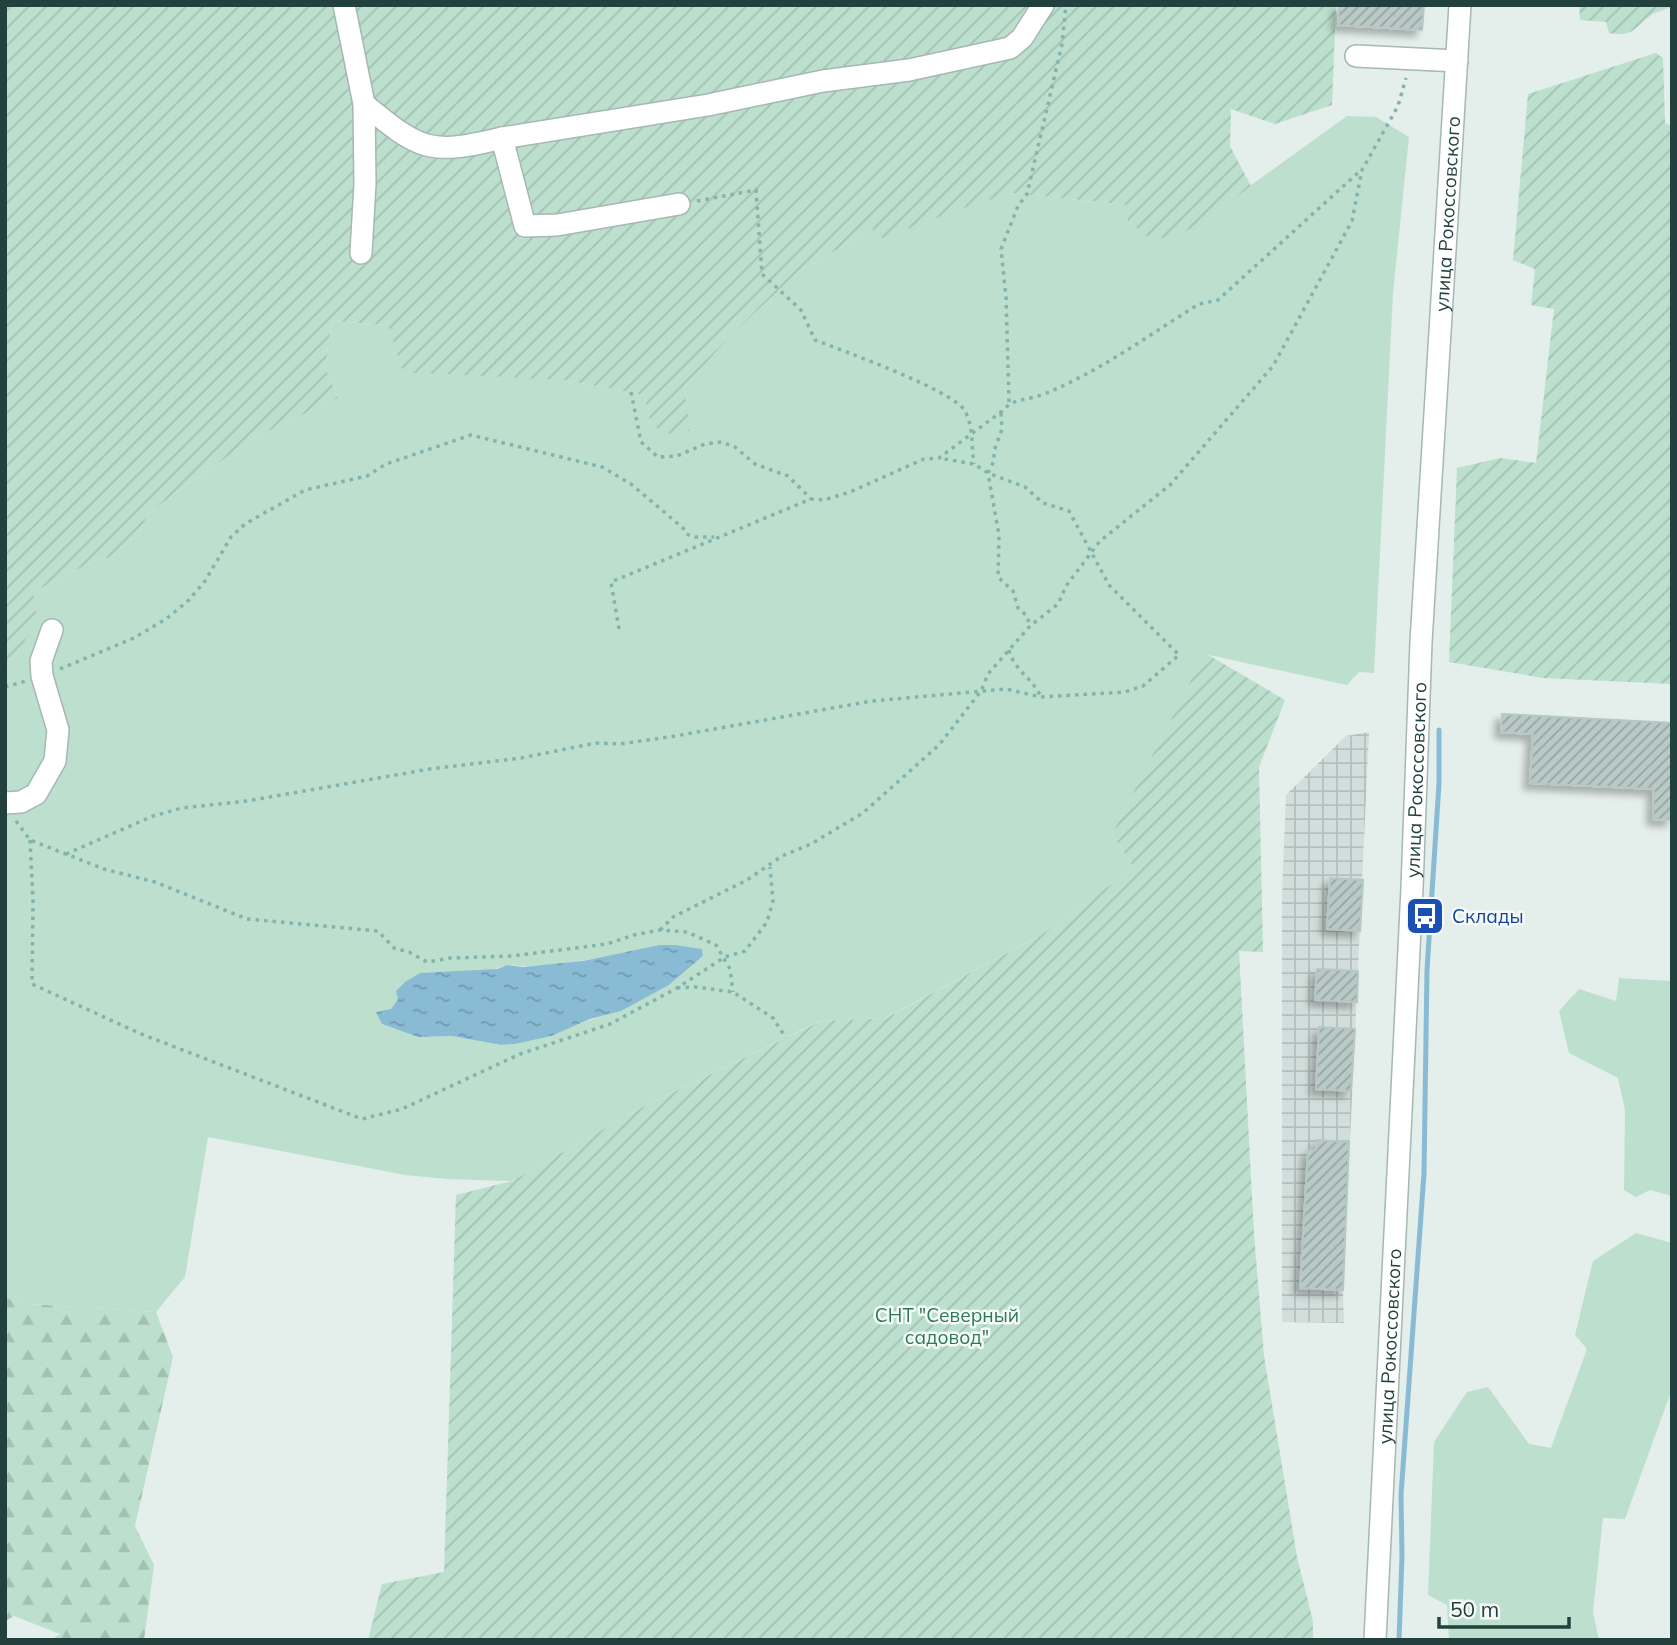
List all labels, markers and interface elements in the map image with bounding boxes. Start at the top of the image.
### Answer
street label: улица Рокоссовского [1429,115,1465,312]
street label: улица Рокоссовского [1400,682,1432,878]
bus stop icon: Склады [1404,895,1446,937]
place label: Склады [1452,904,1524,928]
street label: улица Рокоссовского [1373,1248,1406,1445]
park label: СНТ "Северный садовод" [875,1303,1019,1349]
scale bar [1439,1586,1568,1630]
text: 50 m [1450,1596,1499,1622]

